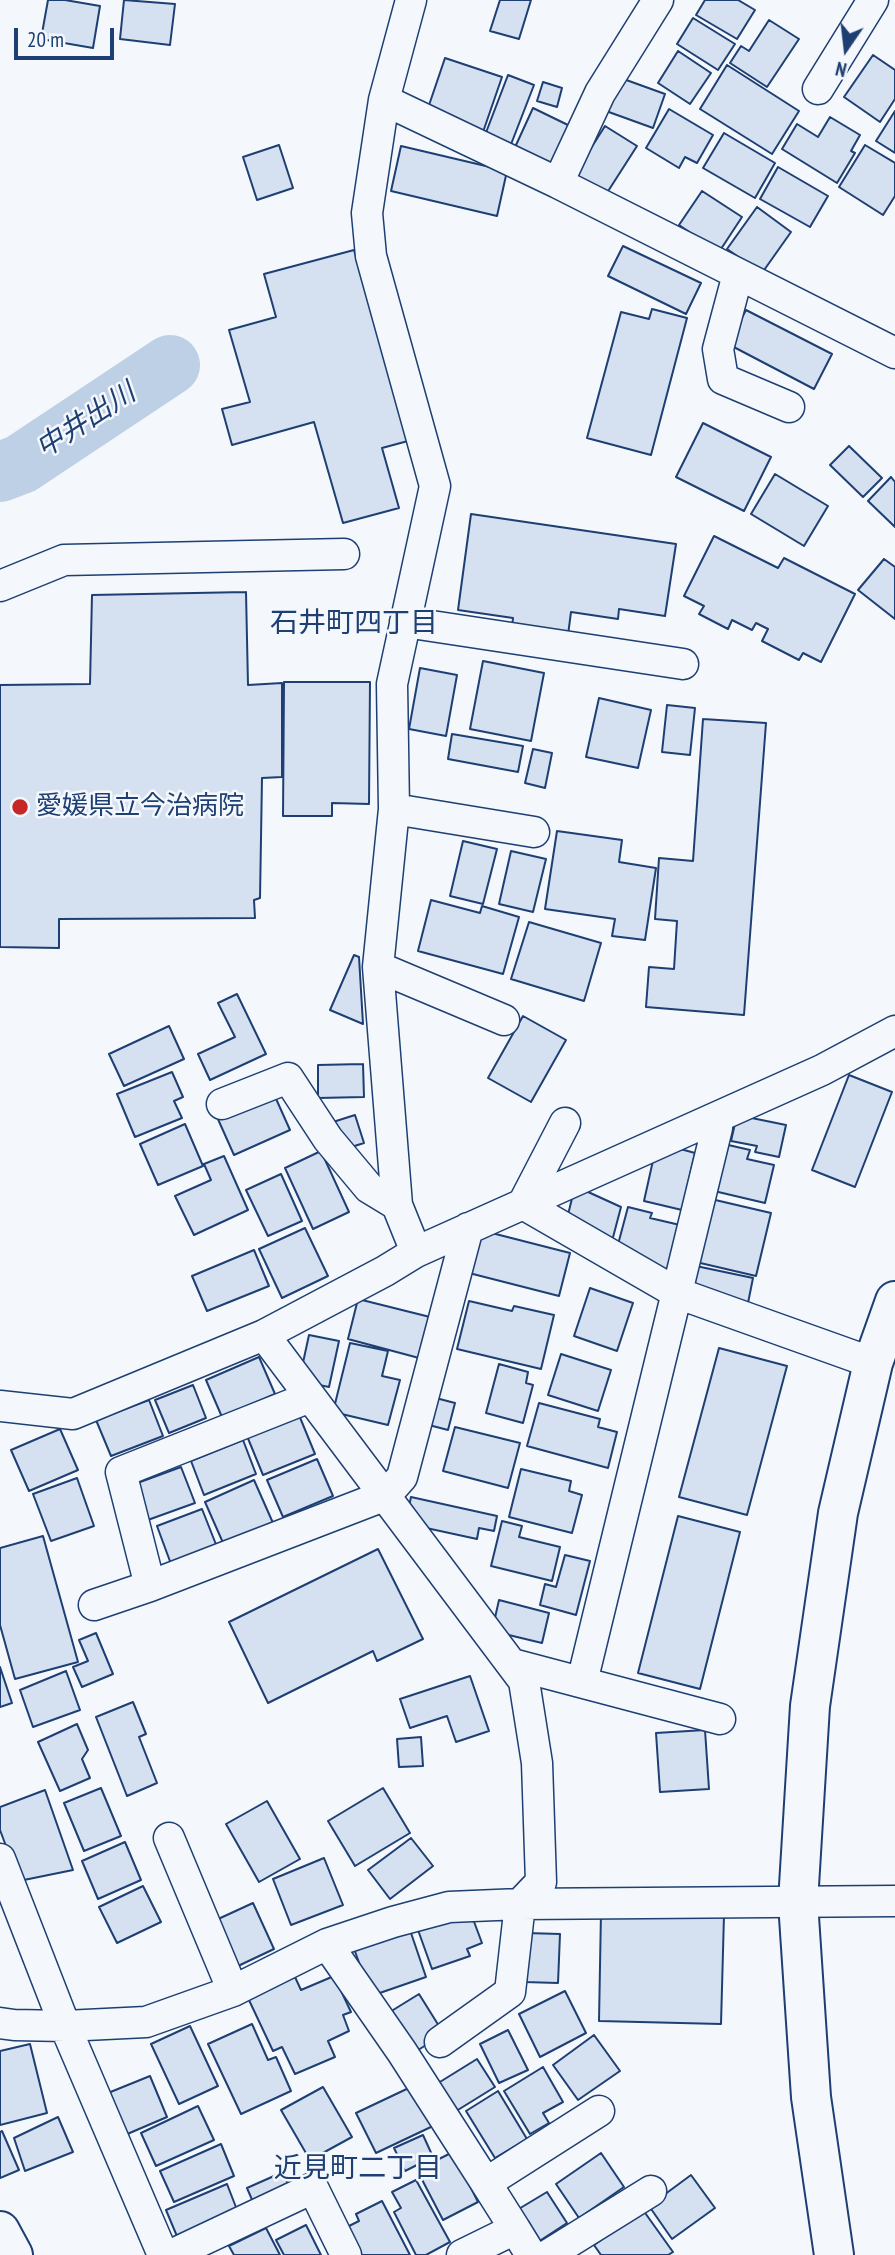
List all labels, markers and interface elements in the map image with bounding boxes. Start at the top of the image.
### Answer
scale bar [18,14,117,58]
north arrow [811,14,881,84]
text: 20 m [27,26,64,53]
text: N [833,56,849,82]
water label: 中井出川 [30,376,142,466]
district label: 石井町四丁目 [270,607,438,641]
place label: 愛媛県立今治病院 [36,791,244,823]
marker: 愛媛県立今治病院 [10,797,30,817]
district label: 近見町二丁目 [274,2152,442,2186]

